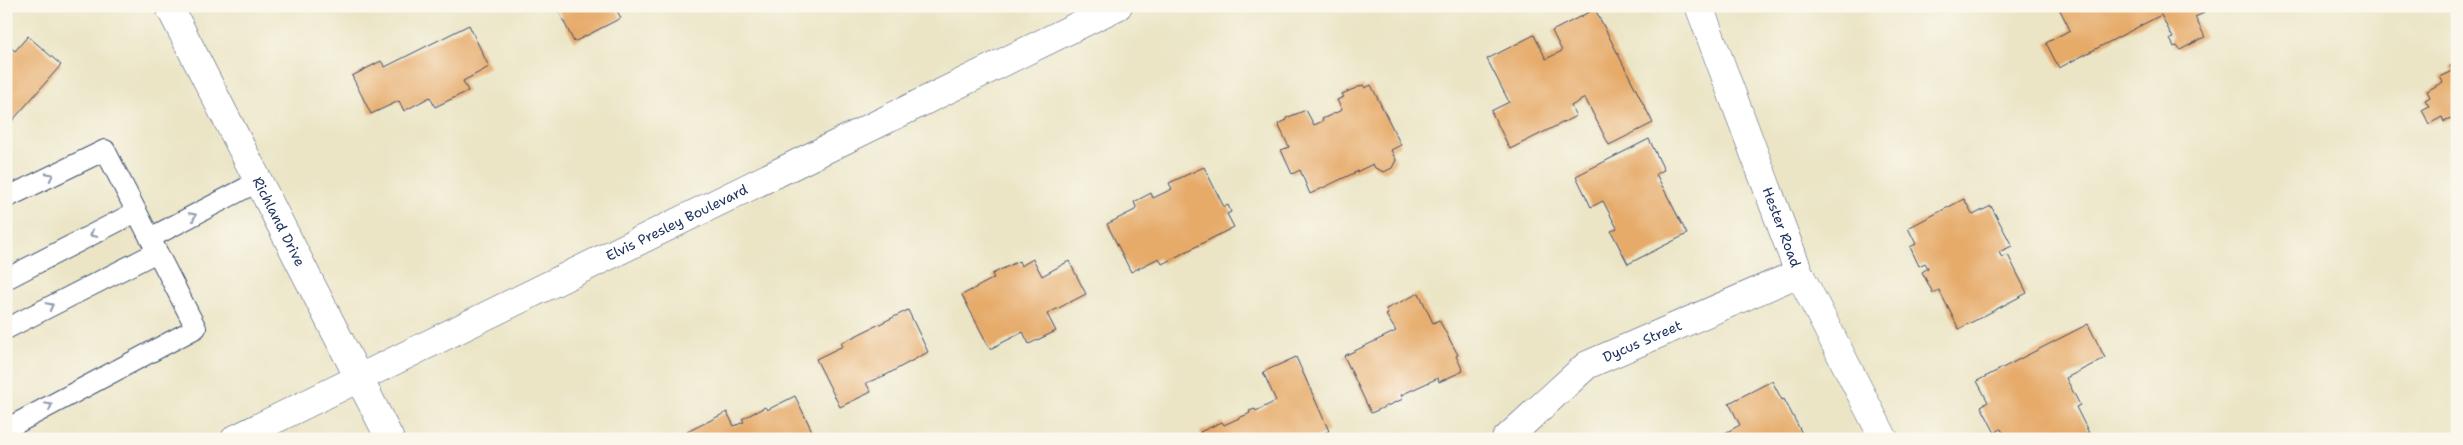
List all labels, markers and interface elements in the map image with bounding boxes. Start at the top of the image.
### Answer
one-way arrow [44,172,53,182]
street label: Richland Drive [249,174,309,269]
street label: Elvis Presley Boulevard [603,180,751,265]
street label: Hester Road [1759,184,1805,270]
one-way arrow [188,212,197,222]
one-way arrow [89,228,98,238]
one-way arrow [44,302,53,312]
street label: Dycus Street [1600,316,1685,366]
one-way arrow [44,402,53,412]

